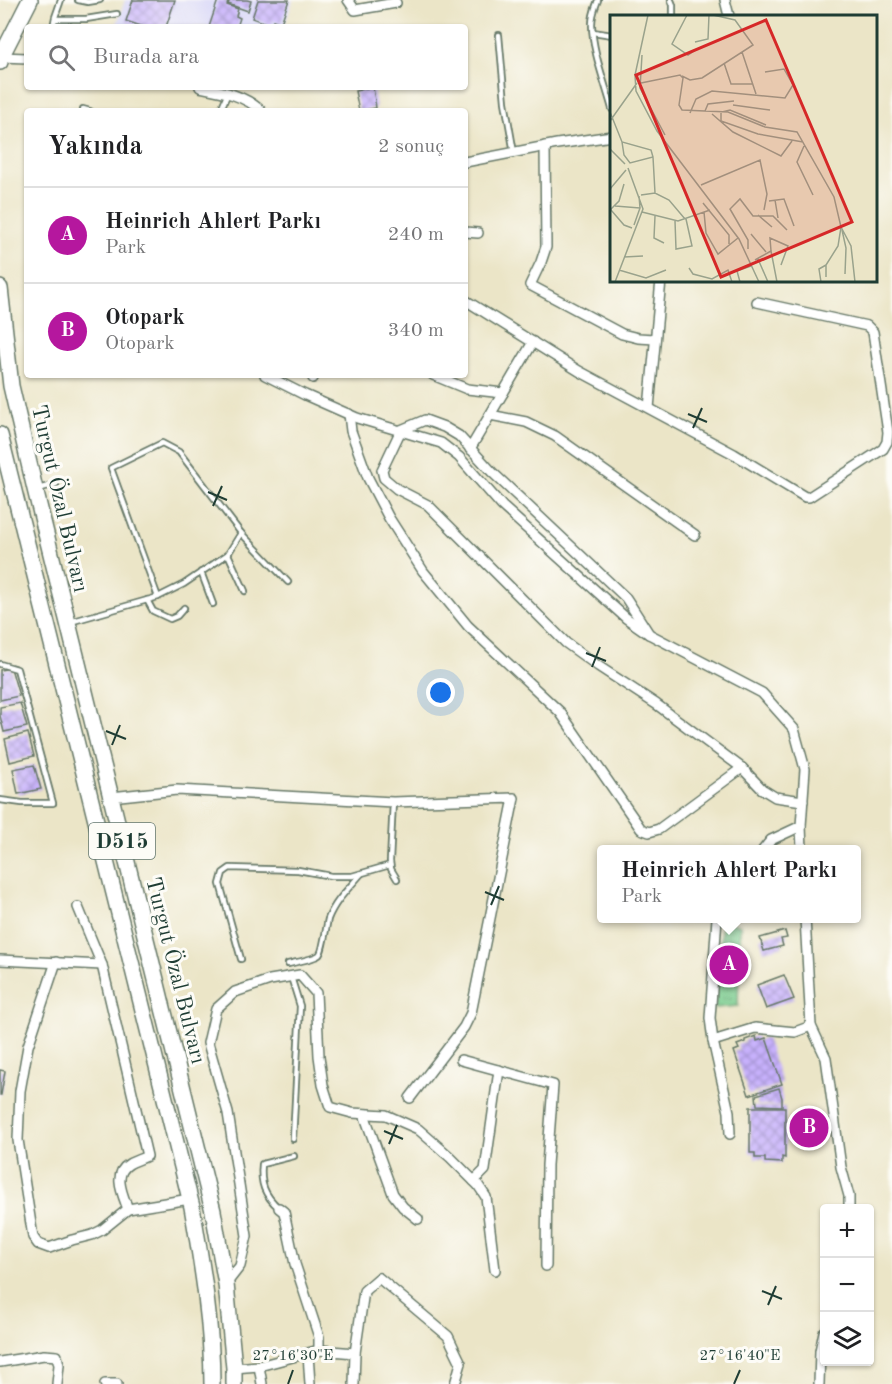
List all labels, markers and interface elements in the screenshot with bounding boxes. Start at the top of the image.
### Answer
inset map [610,15,877,282]
search box [24,24,468,90]
icon: search [45,41,78,74]
text: Burada ara [93,46,199,68]
text: Yakında [48,134,143,160]
text: 2 sonuç [378,137,444,157]
text: Heinrich Ahlert Parkı [105,211,321,233]
text: A [60,225,75,245]
text: 240 m [388,225,444,245]
text: Park [105,238,146,258]
text: Otopark [105,307,185,329]
text: B [60,321,75,341]
text: 340 m [388,321,444,341]
text: Otopark [105,334,175,354]
street label: Turgut Özal Bulvarı [27,402,94,594]
your location [426,678,455,707]
road number: D515 [89,823,155,859]
popup [597,845,861,923]
text: Heinrich Ahlert Parkı [621,860,837,882]
street label: Turgut Özal Bulvarı [141,874,212,1066]
text: Park [621,887,662,907]
pin: A [710,942,748,988]
pin: B [790,1106,828,1150]
map controls [820,1204,874,1366]
button: + [820,1204,874,1258]
button: − [820,1258,874,1312]
button: layers [820,1312,874,1366]
text: 27°16'30"E [253,1349,333,1364]
text: 27°16'40"E [700,1349,780,1364]

